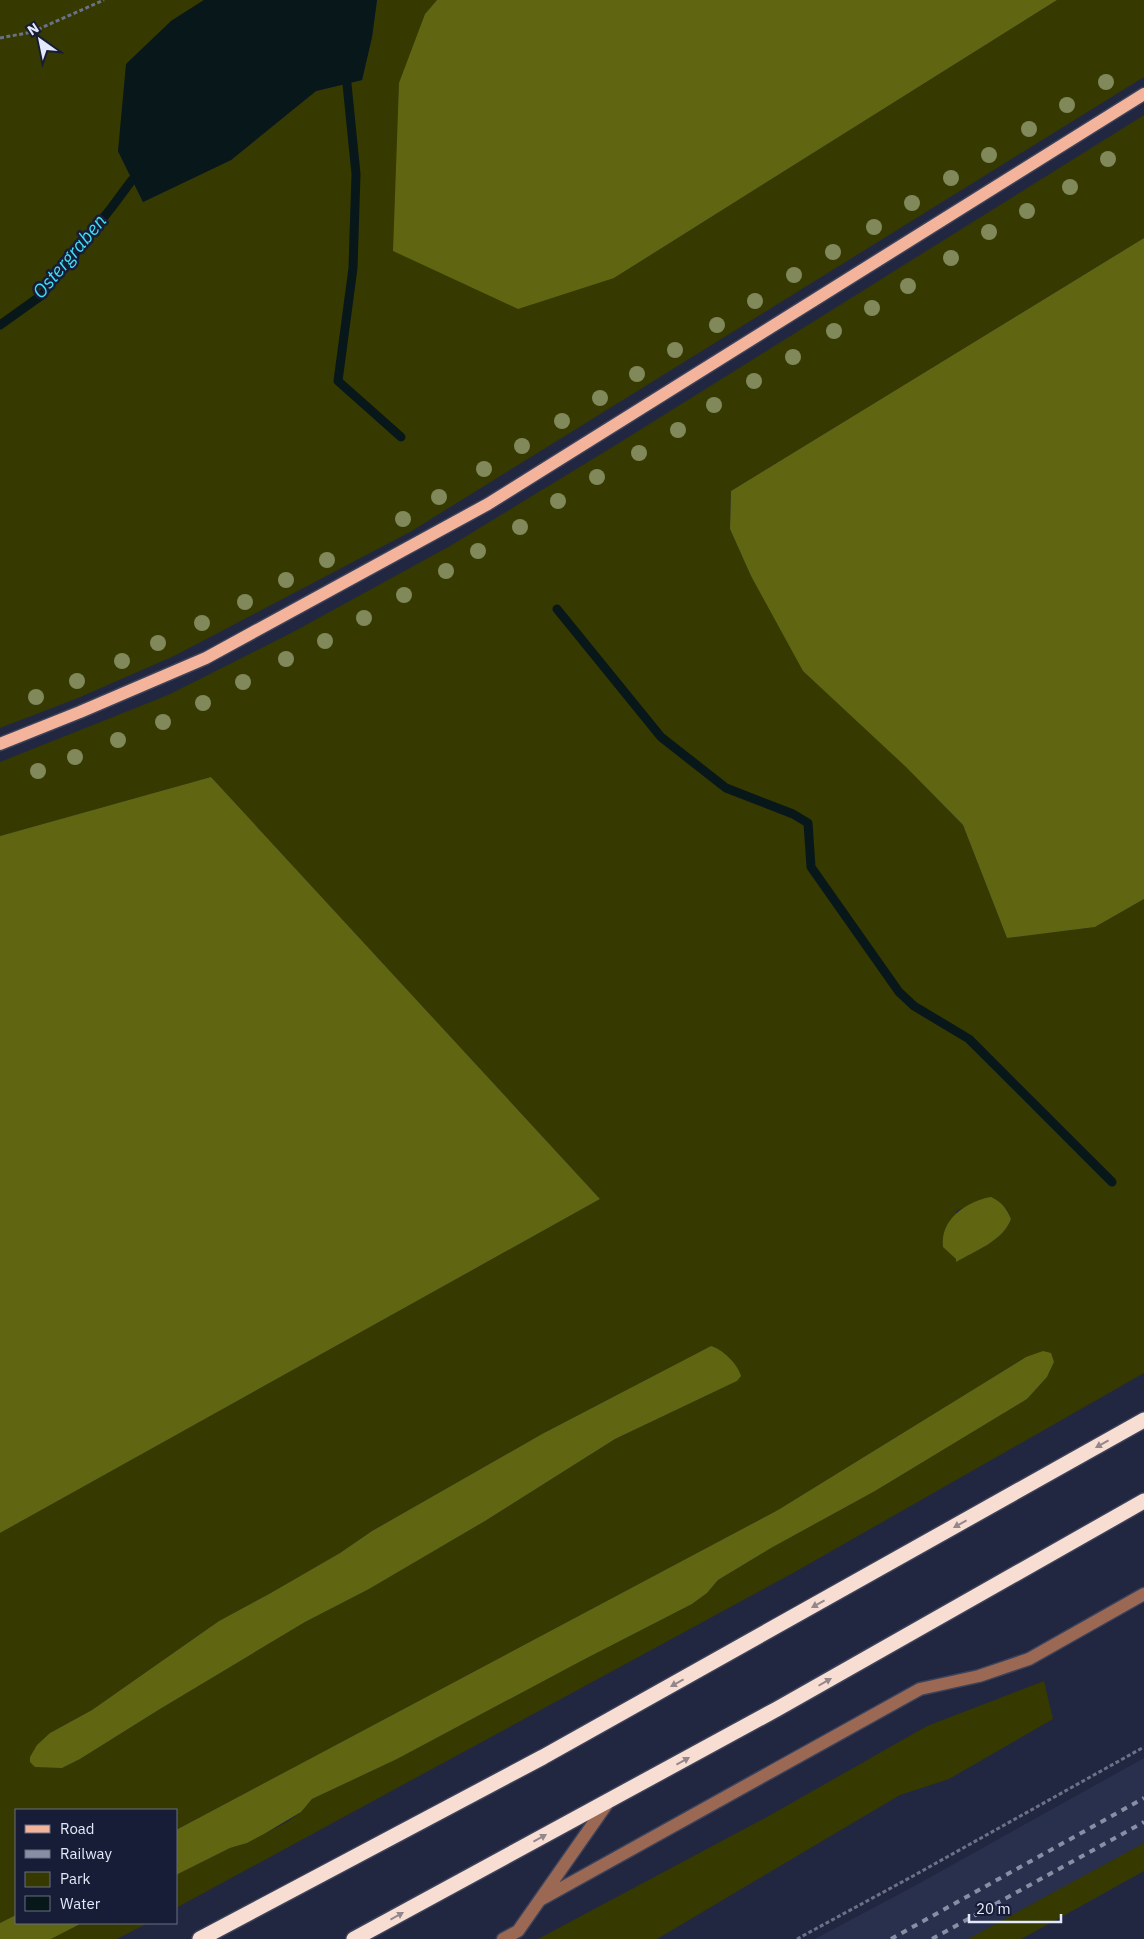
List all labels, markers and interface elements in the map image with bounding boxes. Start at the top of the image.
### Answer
north arrow [15,15,65,65]
text: N [24,19,42,39]
water label: Ostergraben [27,209,111,303]
one-way arrow [1094,1440,1109,1448]
one-way arrow [953,1520,967,1528]
one-way arrow [812,1599,825,1608]
one-way arrow [817,1678,832,1686]
one-way arrow [669,1679,684,1687]
one-way arrow [676,1756,689,1765]
legend [15,1809,178,1924]
text: Road [60,1819,95,1838]
one-way arrow [533,1834,547,1842]
text: Railway [60,1844,113,1863]
text: Park [60,1869,90,1888]
scale bar [969,1892,1062,1924]
text: Water [60,1894,101,1913]
text: 20 m [976,1899,1011,1918]
one-way arrow [390,1912,404,1920]

